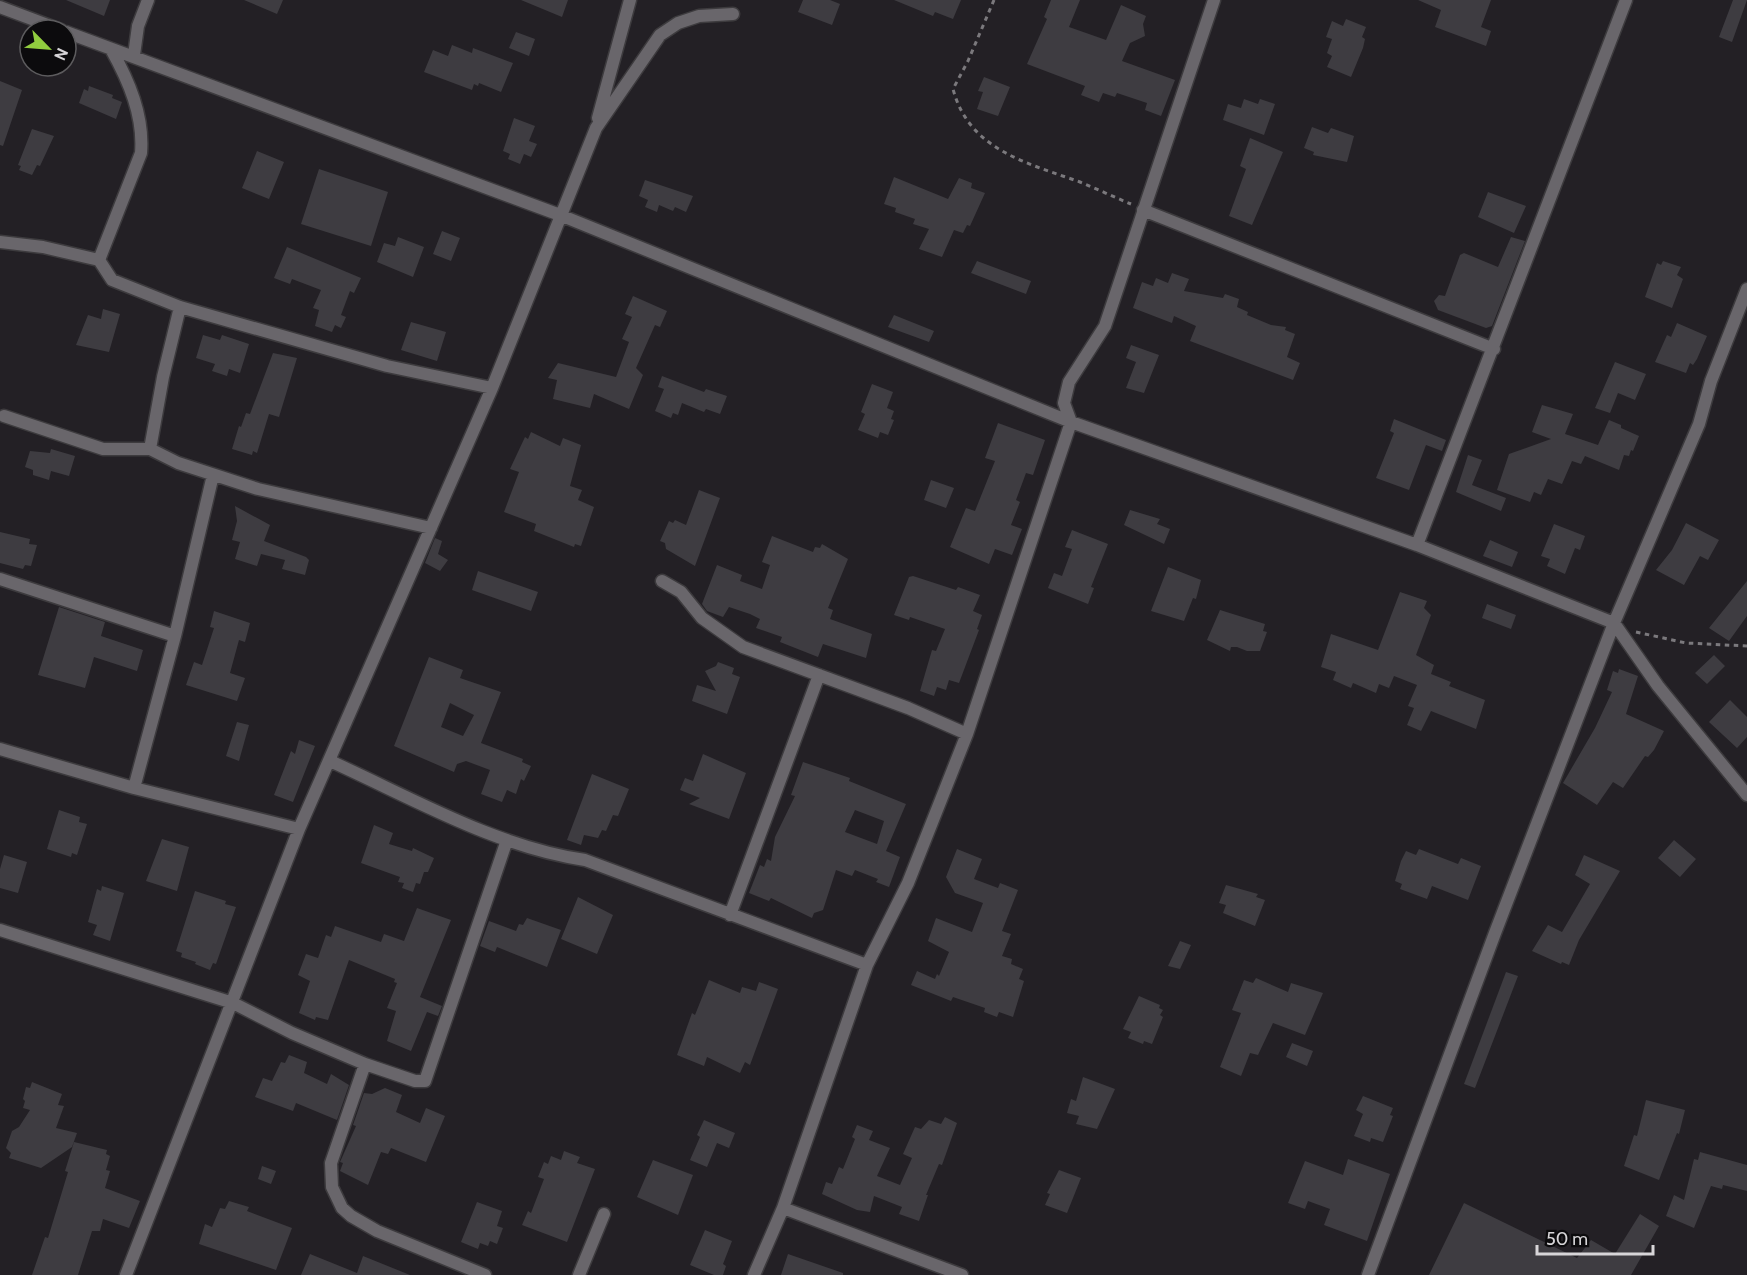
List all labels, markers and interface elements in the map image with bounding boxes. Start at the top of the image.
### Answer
north arrow [18,18,78,78]
text: N [50,45,72,63]
scale bar [1537,1218,1652,1256]
text: 50 m [1546,1228,1588,1250]

